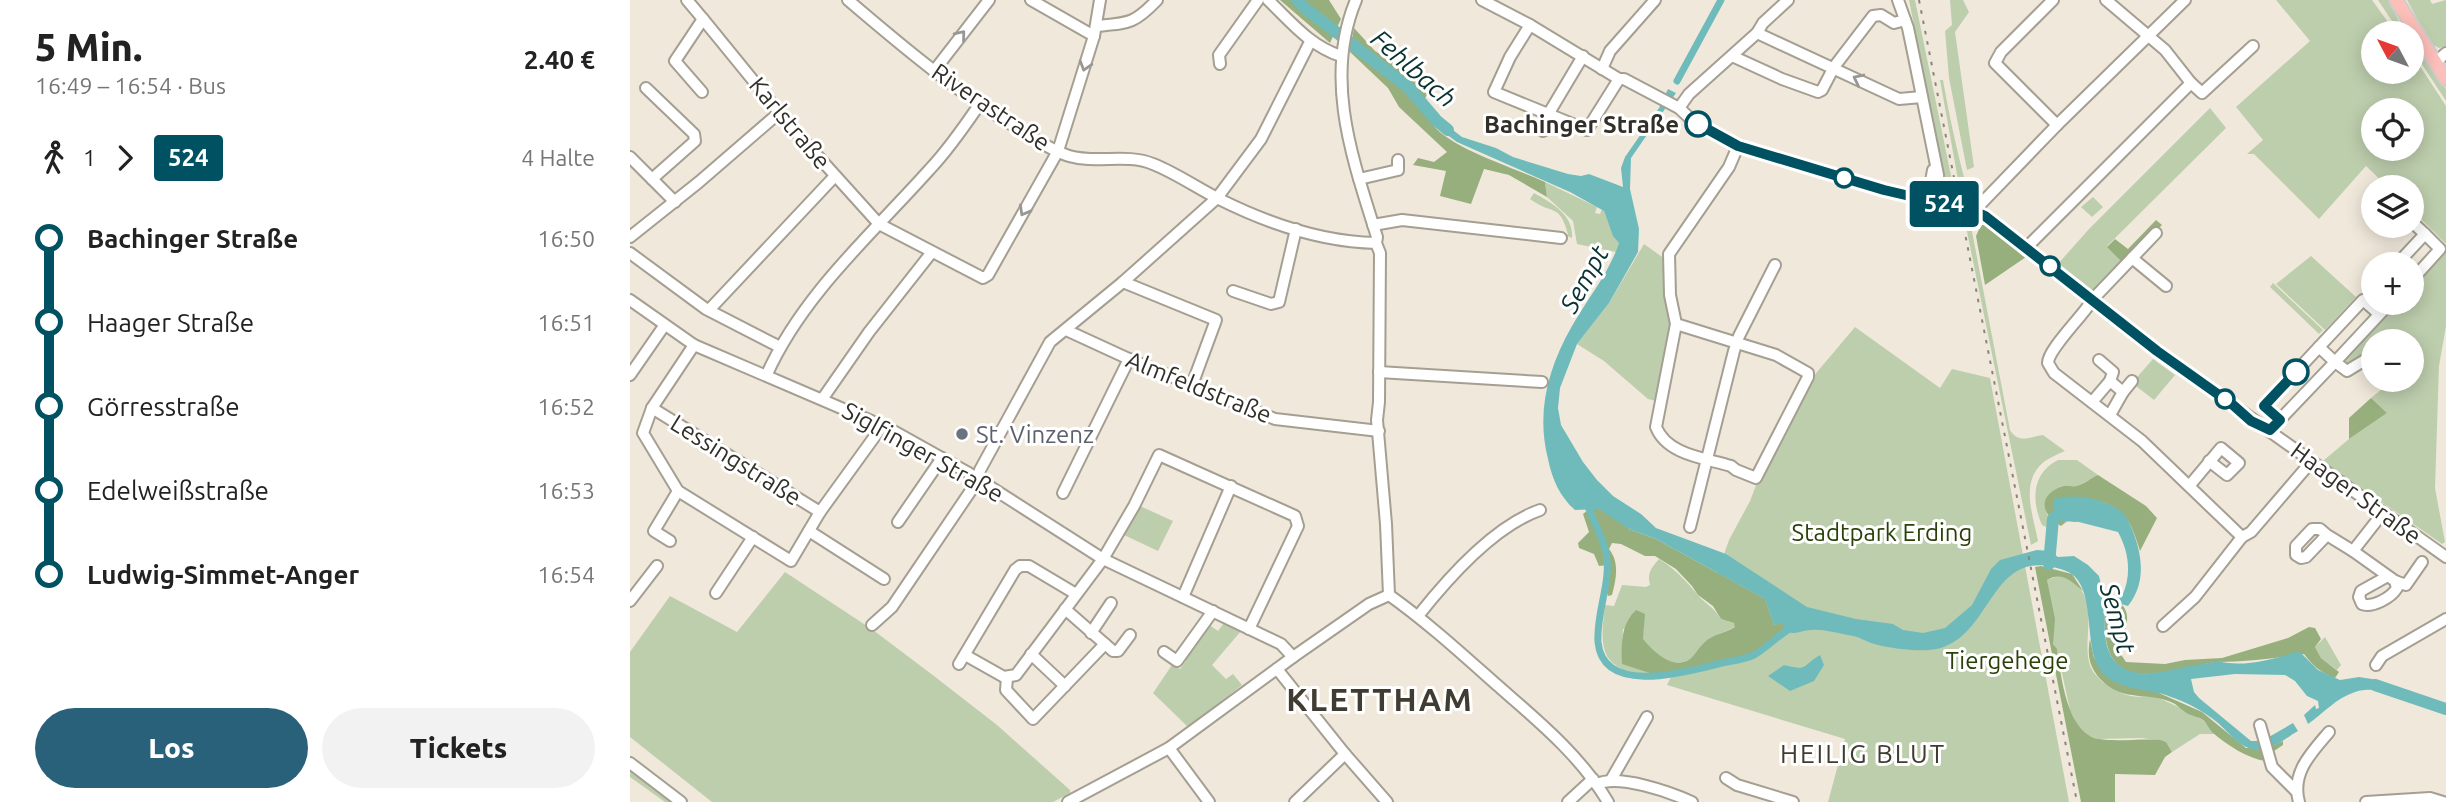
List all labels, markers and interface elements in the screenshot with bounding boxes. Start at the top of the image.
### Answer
north arrow [2361,21,2424,84]
map controls [2361,21,2424,392]
water label: Fehlbach [1366,23,1462,113]
text: 5 Min. [35,26,142,68]
one-way arrow [953,30,965,43]
text: 2.40 € [524,45,595,74]
street label: Riverastraße [927,58,1055,156]
one-way arrow [1079,59,1093,72]
street label: Karlstraße [744,72,836,174]
text: 16:49 – 16:54 · Bus [35,73,226,98]
one-way arrow [1853,73,1865,87]
button: locate [2361,98,2424,161]
place label: Bachinger Straße [1484,111,1679,138]
marker: Bachinger Straße [1685,111,1711,137]
icon: walk [35,139,73,177]
icon: forward [106,139,144,177]
text: 524 [168,144,209,171]
text: 1 [83,145,96,170]
text: 4 Halte [521,145,595,170]
unlabelled marker [1834,168,1854,188]
button: layers [2361,175,2424,238]
line badge: 524 [1904,181,1984,227]
text: 524 [1924,190,1964,217]
one-way arrow [1019,204,1032,216]
text: Bachinger Straße [87,224,298,253]
text: 16:50 [537,226,595,251]
water label: Sempt [1553,240,1615,318]
button: + [2361,252,2424,315]
unlabelled marker [2040,256,2060,276]
text: Haager Straße [87,308,254,337]
text: 16:51 [537,310,595,335]
button: − [2361,329,2424,392]
street label: Almfeldstraße [1122,346,1276,428]
unlabelled marker [2283,359,2309,385]
unlabelled marker [2215,389,2235,409]
text: Görresstraße [87,392,240,421]
text: 16:52 [537,394,595,419]
street label: Siglfinger Straße [838,397,1008,507]
street label: Lessingstraße [666,409,806,511]
place label: St. Vinzenz [976,421,1094,448]
marker: St. Vinzenz [954,426,970,442]
street label: Haager Straße [2286,437,2426,549]
text: Edelweißstraße [87,476,269,505]
text: 16:53 [537,478,595,503]
park label: Stadtpark Erding [1792,519,1972,546]
text: Ludwig-Simmet-Anger [87,560,359,589]
text: 16:54 [537,562,595,587]
water label: Sempt [2094,579,2142,657]
park label: Tiergehege [1945,647,2069,674]
district label: KLETTHAM [1286,681,1474,717]
button: Los [35,708,308,788]
button: Tickets [322,708,595,788]
district label: HEILIG BLUT [1780,739,1946,768]

